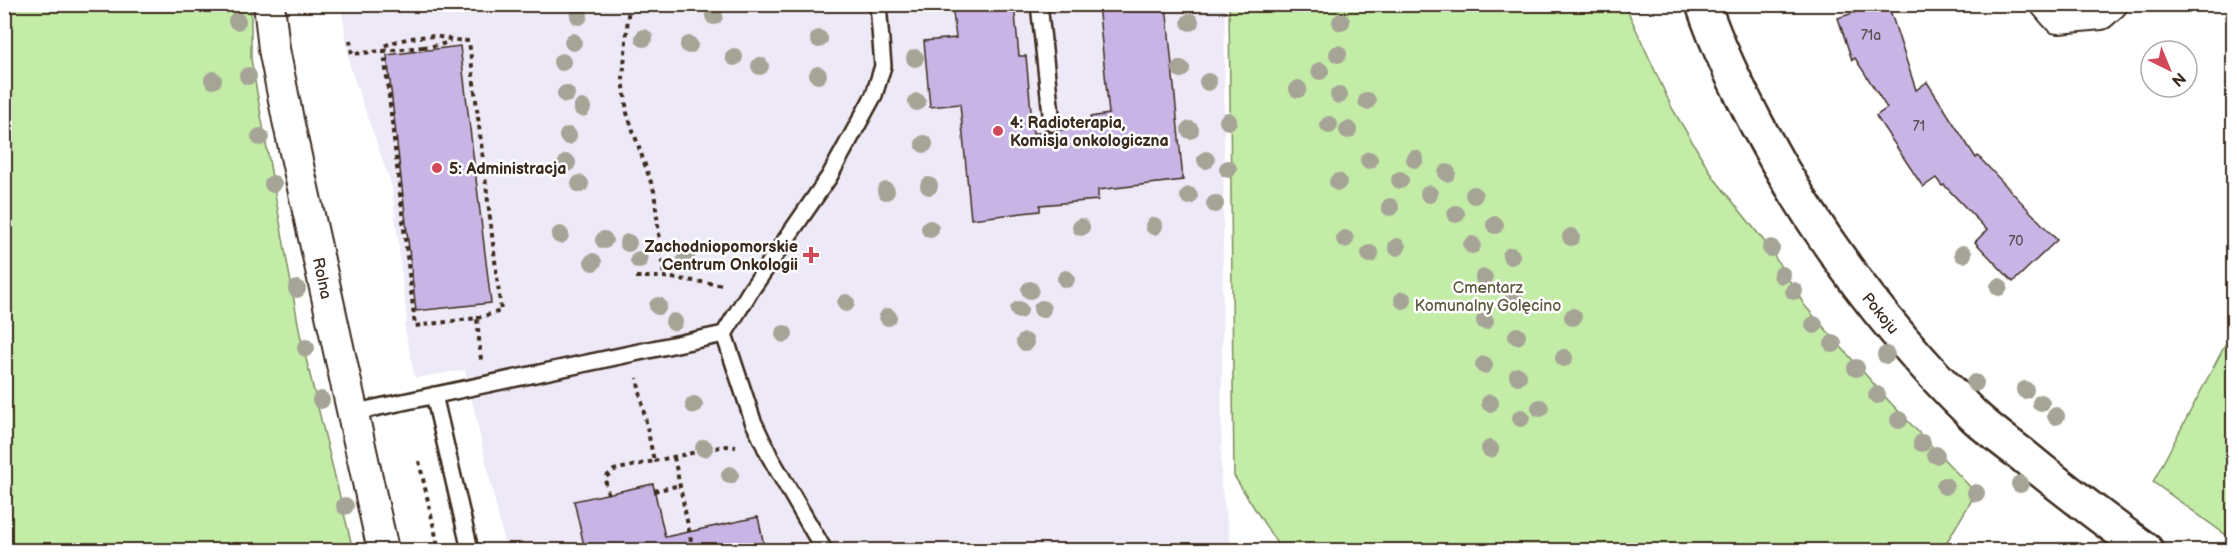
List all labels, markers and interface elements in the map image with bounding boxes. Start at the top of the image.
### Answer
house number: 71a [1861,27,1881,44]
north arrow [2139,39,2199,99]
text: N [2167,68,2189,90]
place label: 4: Radioterapia, Komisja onkologiczna [1010,114,1169,151]
house number: 71 [1913,118,1925,135]
marker: 4: Radioterapia, Komisja onkologiczna [991,124,1005,138]
place label: 5: Administracja [449,160,567,179]
marker: 5: Administracja [430,161,444,175]
house number: 70 [2008,233,2024,250]
place label: Zachodniopomorskie Centrum Onkologii [645,238,798,275]
marker: Zachodniopomorskie Centrum Onkologii [802,246,820,264]
street label: Rolna [308,256,335,301]
park label: Cmentarz Komunalny Golęcino [1415,279,1561,316]
street label: Pokoju [1857,289,1902,338]

